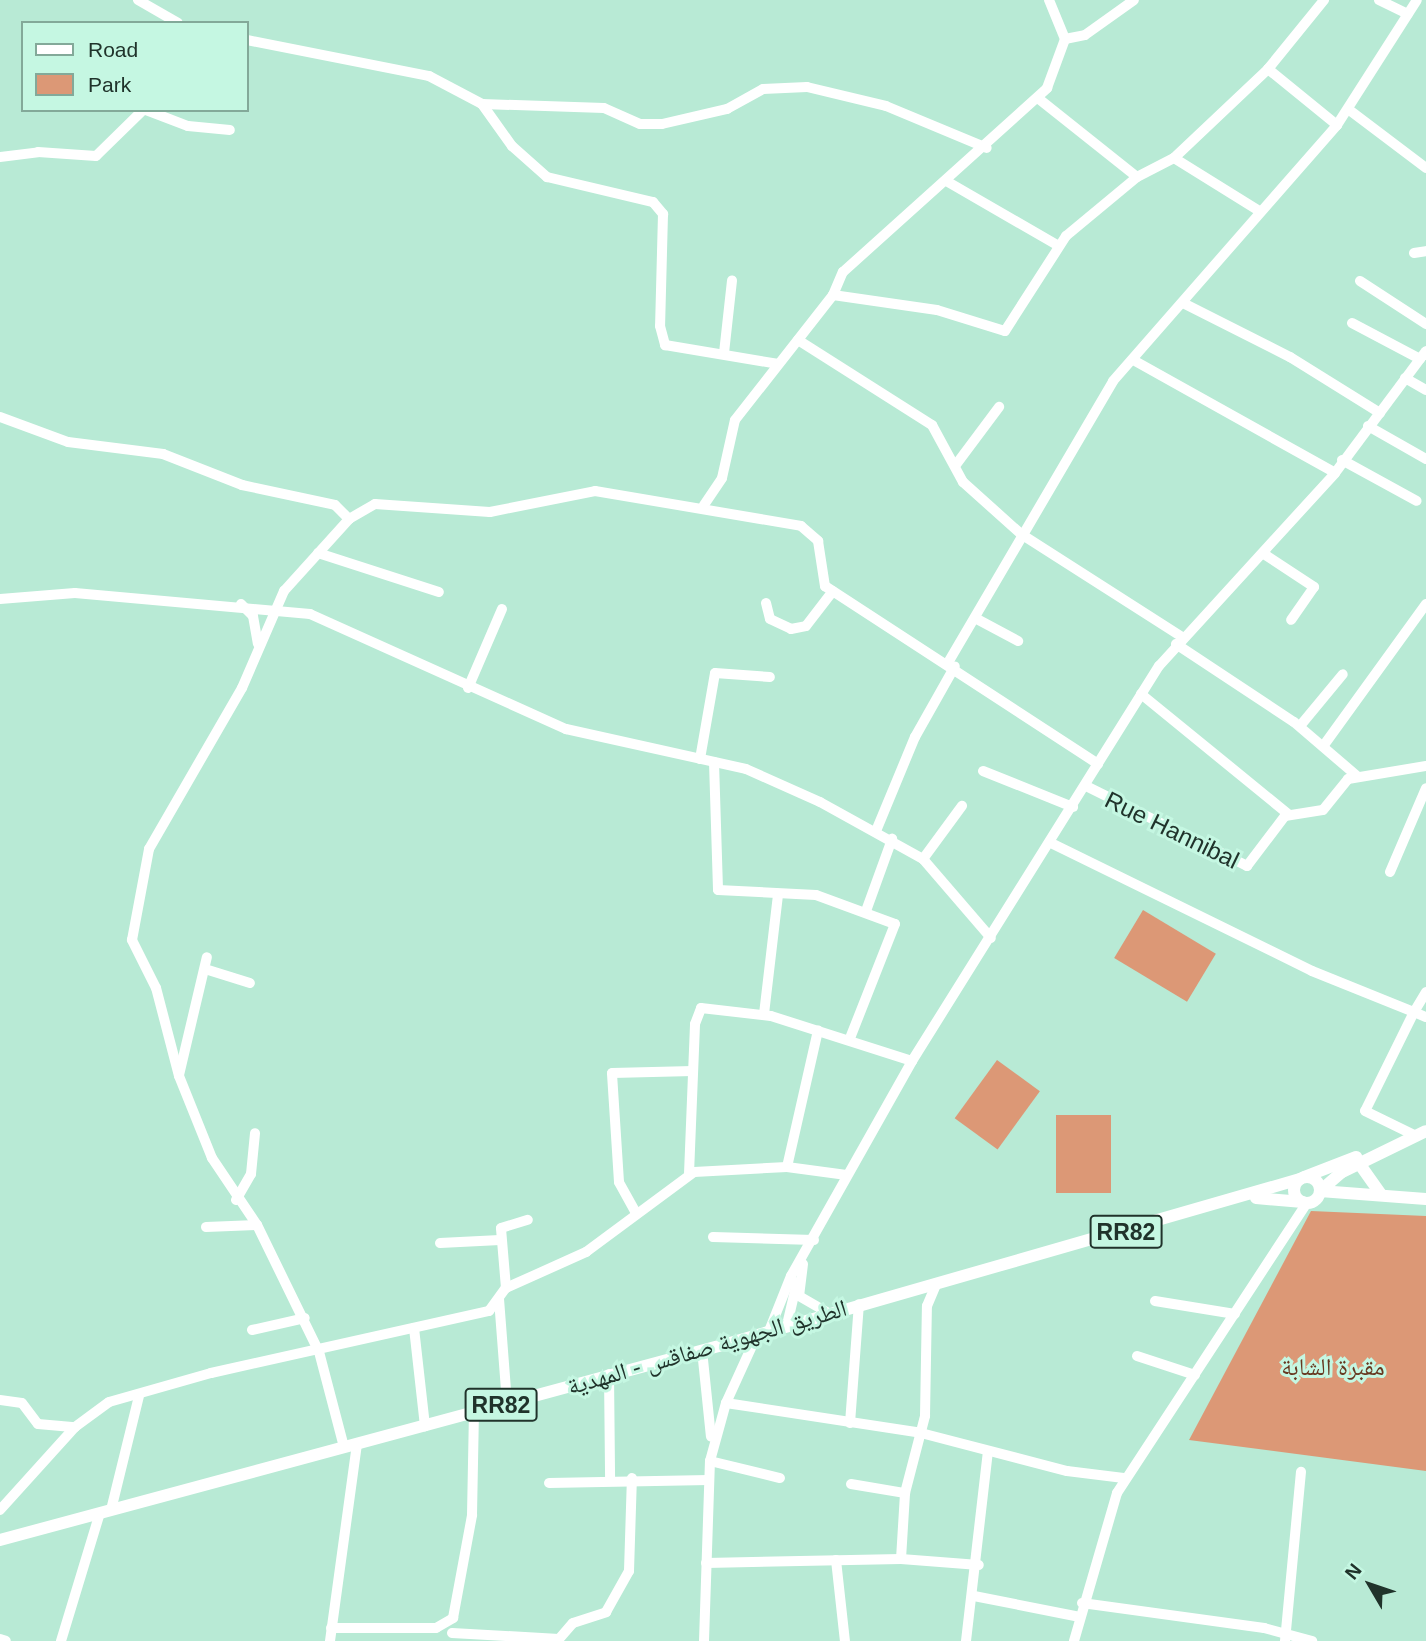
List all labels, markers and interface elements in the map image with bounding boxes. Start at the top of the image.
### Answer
legend [21,21,248,112]
text: Road [88,38,138,61]
text: Park [88,73,131,96]
street label: Rue Hannibal [1100,785,1244,875]
road number: RR82 [1089,1212,1163,1252]
street label: الطريق الجهوية صفاقس - المهدية [564,1293,850,1401]
park label: مقبرة الشابة [1281,1353,1385,1381]
road number: RR82 [464,1386,538,1424]
north arrow [1335,1550,1405,1620]
text: N [1341,1560,1366,1583]

